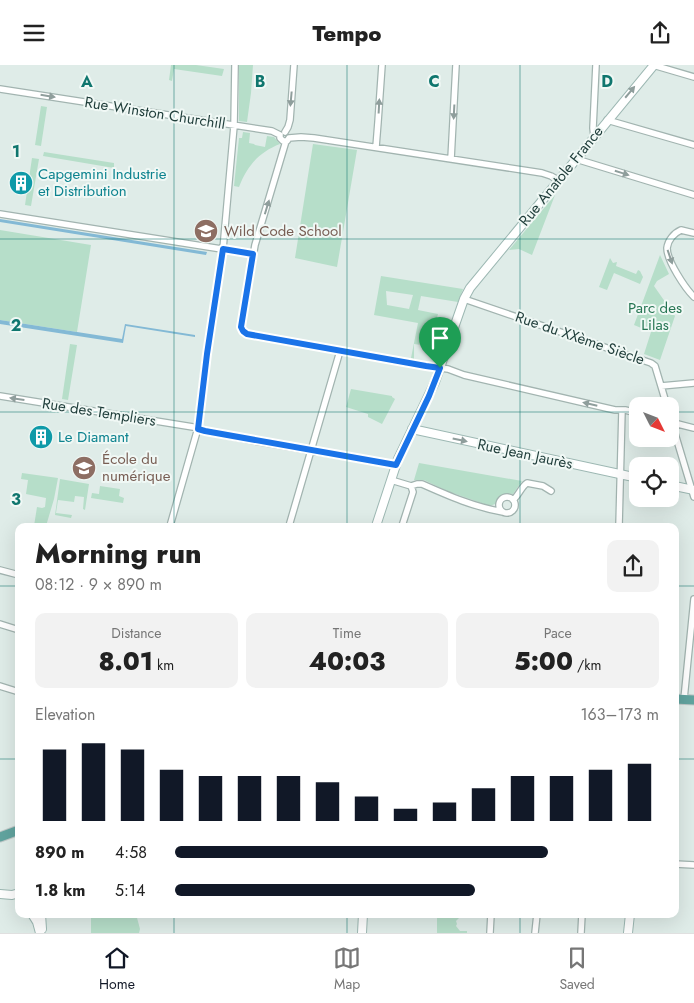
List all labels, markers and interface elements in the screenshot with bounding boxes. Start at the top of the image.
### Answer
text: Tempo [312,17,382,49]
icon: menu [20,19,48,47]
icon: share [646,19,674,47]
text: A [80,70,93,93]
text: B [255,70,265,93]
text: C [428,70,440,93]
text: D [601,70,613,93]
one-way arrow [625,86,636,99]
street label: Rue Winston Churchill [83,91,227,135]
one-way arrow [287,91,295,107]
one-way arrow [41,93,57,101]
one-way arrow [376,98,384,114]
one-way arrow [449,104,457,120]
street label: Rue Anatole France [514,121,609,231]
text: 1 [12,140,20,163]
place label: Capgemini Industrie et Distribution [38,163,167,202]
building icon: Capgemini Industrie et Distribution [8,170,34,196]
one-way arrow [615,170,630,178]
one-way arrow [263,200,271,215]
school or university icon: Wild Code School [193,218,219,244]
place label: Wild Code School [224,220,342,242]
one-way arrow [666,250,674,265]
park label: Parc des Lilas [628,297,682,336]
street label: Rue du XXème Siècle [512,306,648,371]
text: 2 [11,314,21,337]
pin [419,317,461,368]
icon: arrive [426,324,454,352]
street label: Rue des Templiers [40,392,158,432]
one-way arrow [9,395,25,403]
north arrow [629,397,679,447]
map controls [629,397,679,507]
one-way arrow [582,400,597,408]
building icon: Le Diamant [28,424,54,450]
place label: Le Diamant [58,426,129,448]
street label: Rue Jean Jaurès [475,433,575,475]
one-way arrow [452,436,468,444]
place label: École du numérique [102,448,171,487]
school or university icon: École du numérique [71,455,97,481]
button: locate [629,457,679,507]
text: 3 [11,488,21,511]
text: Morning run [35,533,201,574]
button: share [607,540,659,592]
text: 08:12 · 9 × 890 m [35,573,162,596]
text: Distance [111,623,161,643]
text: Time [333,623,361,643]
text: Pace [544,623,572,643]
text: 8.01 [99,643,153,679]
text: 40:03 [309,643,385,679]
text: 5:00 [514,643,573,679]
text: km [153,655,174,675]
text: /km [573,655,601,675]
text: Elevation [35,703,95,726]
text: 163–173 m [580,703,659,726]
text: 890 m [35,841,84,864]
text: 4:58 [115,841,147,864]
text: 1.8 km [35,879,85,902]
text: 5:14 [115,879,145,902]
tab: Home [99,944,135,994]
tab: Map [333,944,361,994]
tab: Saved [559,944,595,994]

